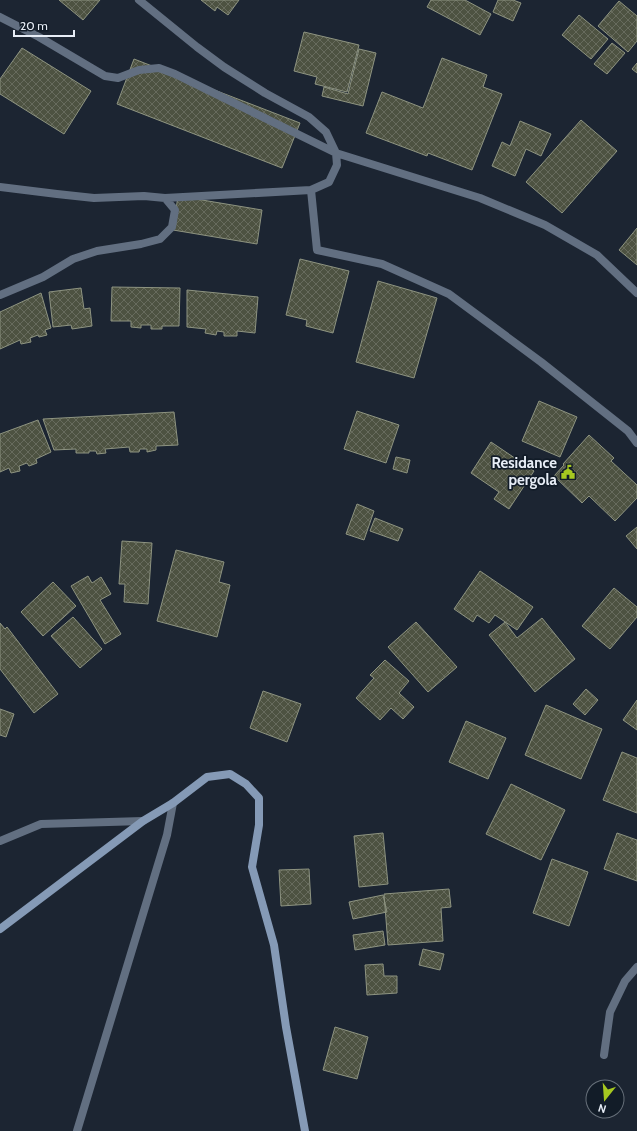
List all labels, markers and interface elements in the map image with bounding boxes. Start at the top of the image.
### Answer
scale bar [14,12,74,38]
text: 20 m [20,18,48,33]
place label: Residance pergola [491,454,558,489]
public building icon: Residance pergola [560,464,576,480]
north arrow [585,1079,625,1119]
text: N [596,1101,608,1116]

